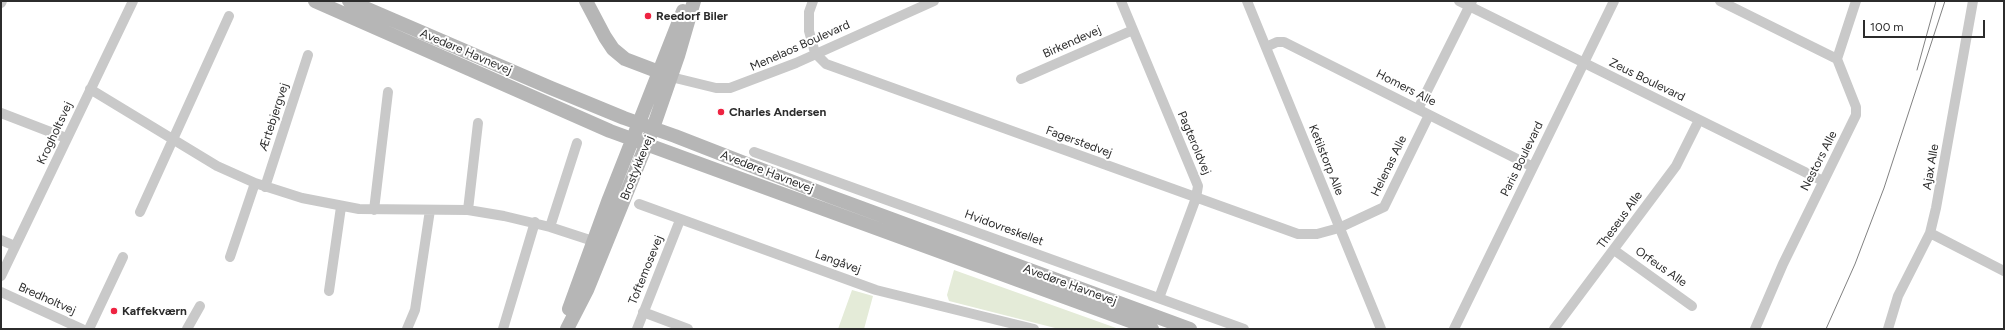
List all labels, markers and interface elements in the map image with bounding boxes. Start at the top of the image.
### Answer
place label: Reedorf Biler [656,9,728,23]
marker: Reedorf Biler [643,11,653,21]
scale bar [1865,12,1987,38]
street label: Menelaos Boulevard [748,18,852,74]
text: 100 m [1870,20,1904,34]
street label: Birkendevej [1041,23,1103,61]
street label: Avedøre Havnevej [418,26,514,78]
street label: Zeus Boulevard [1607,55,1687,105]
street label: Homers Alle [1374,67,1438,109]
street label: Ærtebjergvej [256,81,292,153]
street label: Krogholtsvej [34,99,76,167]
place label: Charles Andersen [729,105,826,119]
marker: Charles Andersen [716,107,726,117]
street label: Pagteroldvej [1174,109,1214,177]
street label: Paris Boulevard [1498,119,1546,199]
street label: Fagerstedvej [1044,123,1114,161]
street label: Ketilstorp Alle [1305,123,1347,197]
street label: Nestors Alle [1798,129,1840,193]
street label: Helenas Alle [1368,133,1410,199]
street label: Brostykkevej [617,134,657,202]
street label: Ajax Alle [1920,143,1942,191]
street label: Avedøre Havnevej [718,148,816,196]
street label: Theseus Alle [1594,189,1646,251]
street label: Hvidovreskellet [963,207,1045,249]
street label: Toftemosevej [626,233,666,307]
street label: Orfeus Alle [1632,244,1690,290]
street label: Langåvej [813,247,863,277]
street label: Avedøre Havnevej [1021,261,1119,309]
street label: Bredholtvej [16,280,78,318]
place label: Kaffekværn [122,304,187,318]
marker: Kaffekværn [109,306,119,316]

